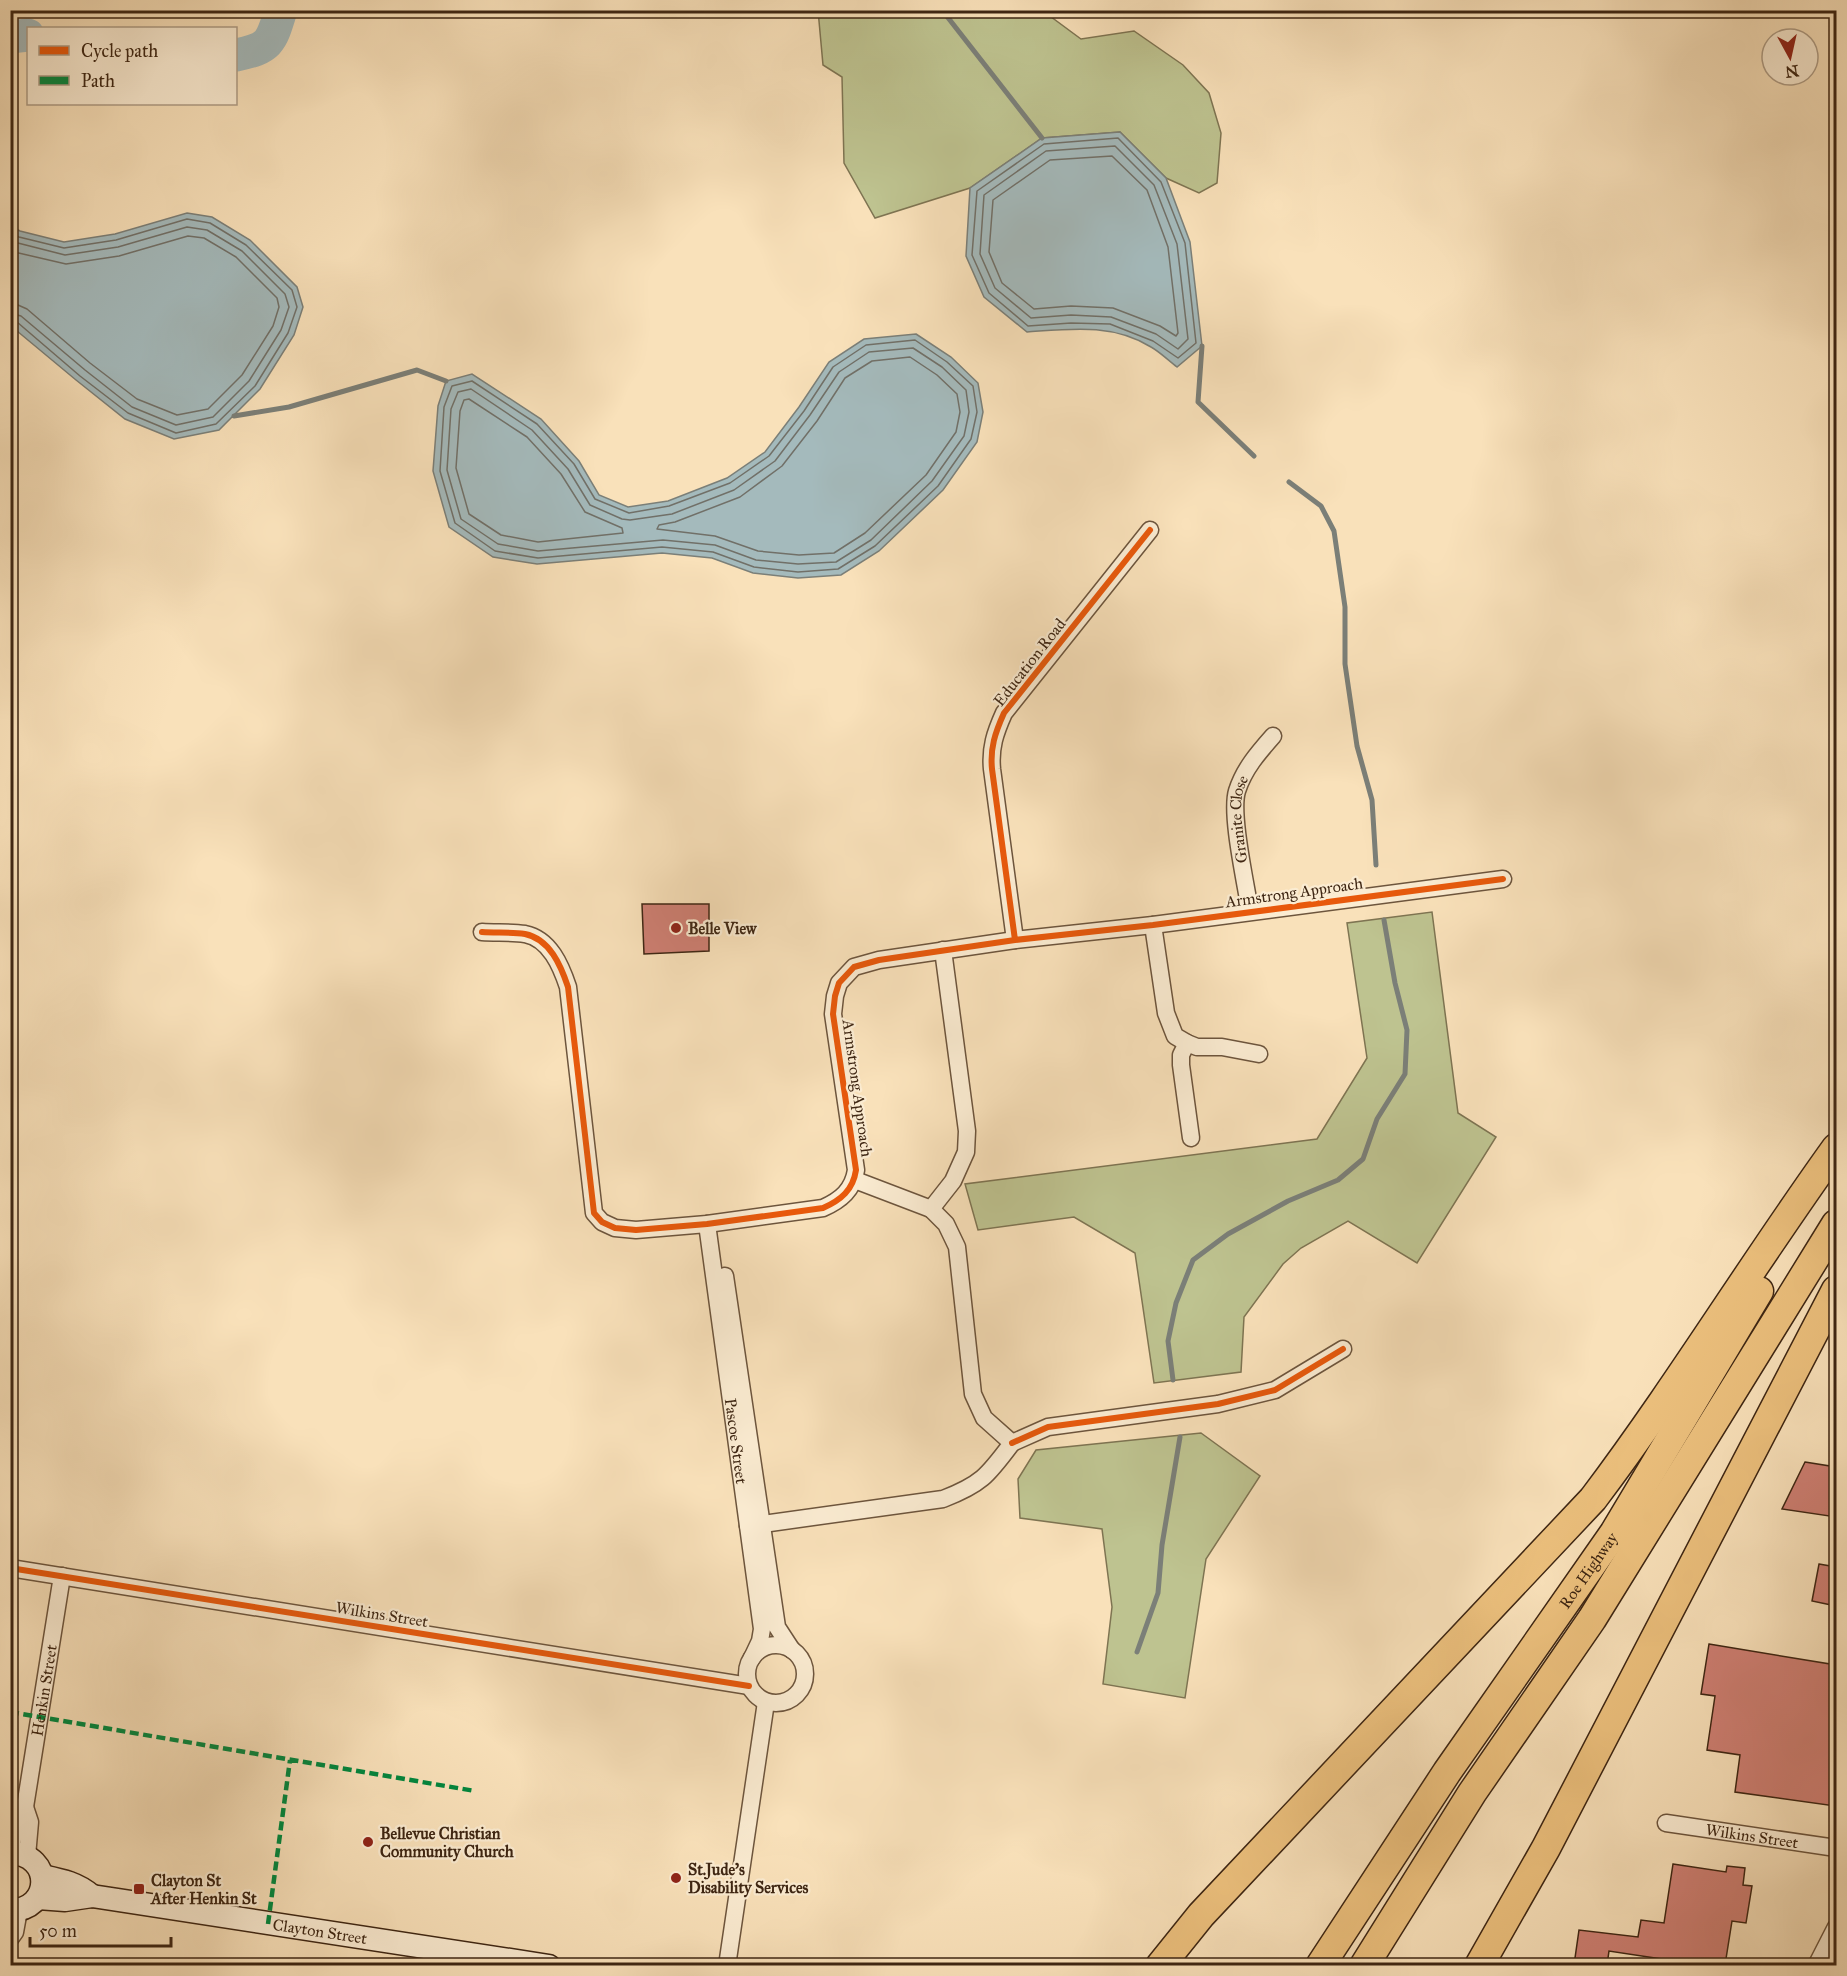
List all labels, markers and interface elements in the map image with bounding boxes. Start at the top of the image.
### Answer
legend [27,27,237,105]
north arrow [1760,27,1820,87]
text: Cycle path [81,40,158,62]
text: N [1784,61,1800,82]
text: Path [81,70,115,92]
street label: Education Road [989,615,1069,710]
street label: Granite Close [1226,772,1252,865]
street label: Armstrong Approach [1223,873,1364,913]
place label: Belle View [688,919,757,938]
marker: Belle View [669,921,683,935]
street label: Armstrong Approach [837,1017,877,1158]
street label: Pascoe Street [721,1397,751,1485]
street label: Roe Highway [1555,1528,1622,1612]
street label: Wilkins Street [334,1598,430,1631]
street label: Henkin Street [27,1643,61,1738]
street label: Wilkins Street [1704,1820,1800,1852]
place label: Bellevue Christian Community Church [380,1824,514,1862]
marker: Bellevue Christian Community Church [361,1835,375,1849]
place label: St.Jude's Disability Services [688,1860,809,1898]
place label: Clayton St After Henkin St [150,1871,257,1908]
marker: St.Jude's Disability Services [669,1871,683,1885]
marker: Clayton St After Henkin St [132,1882,146,1896]
scale bar [30,1910,171,1948]
street label: Clayton Street [271,1915,369,1948]
text: 50 m [39,1920,77,1942]

